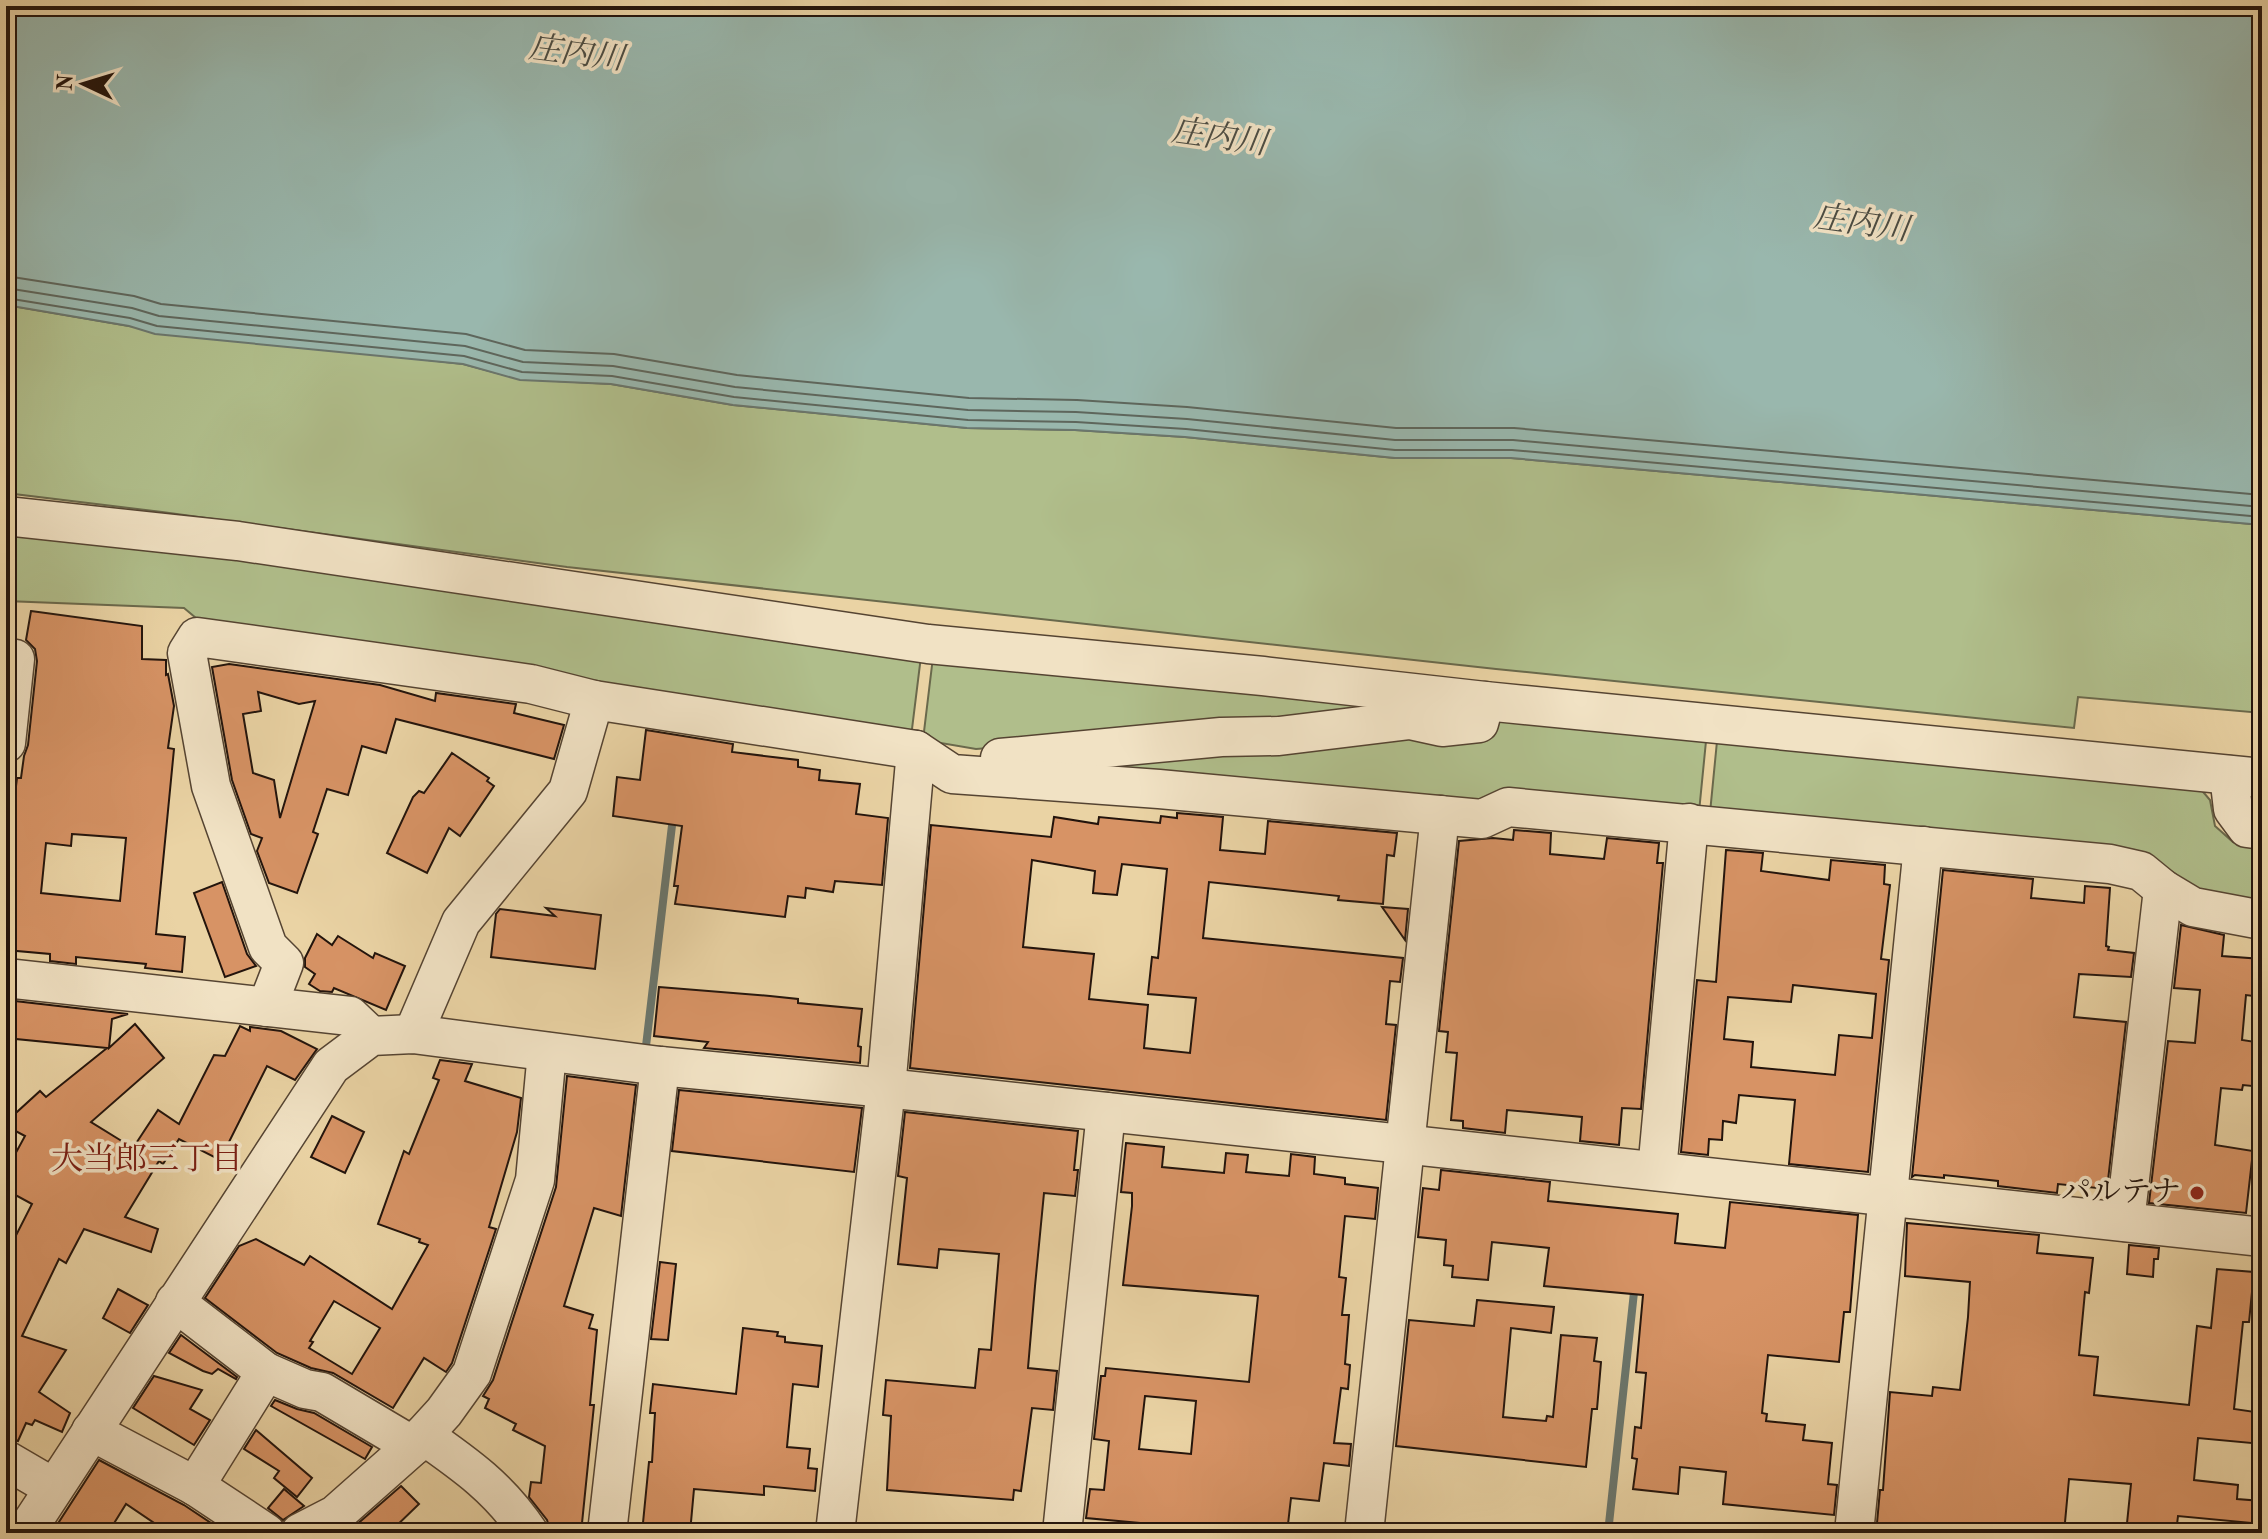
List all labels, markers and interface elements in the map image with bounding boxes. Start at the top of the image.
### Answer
water label: 庄内川 [526,30,629,77]
north arrow [44,44,124,124]
text: N [54,73,78,92]
water label: 庄内川 [1169,114,1272,162]
water label: 庄内川 [1811,200,1914,248]
district label: 大当郎三丁目 [51,1142,243,1177]
place label: パルテナ [2061,1178,2181,1208]
marker: パルテナ [2188,1184,2206,1202]

